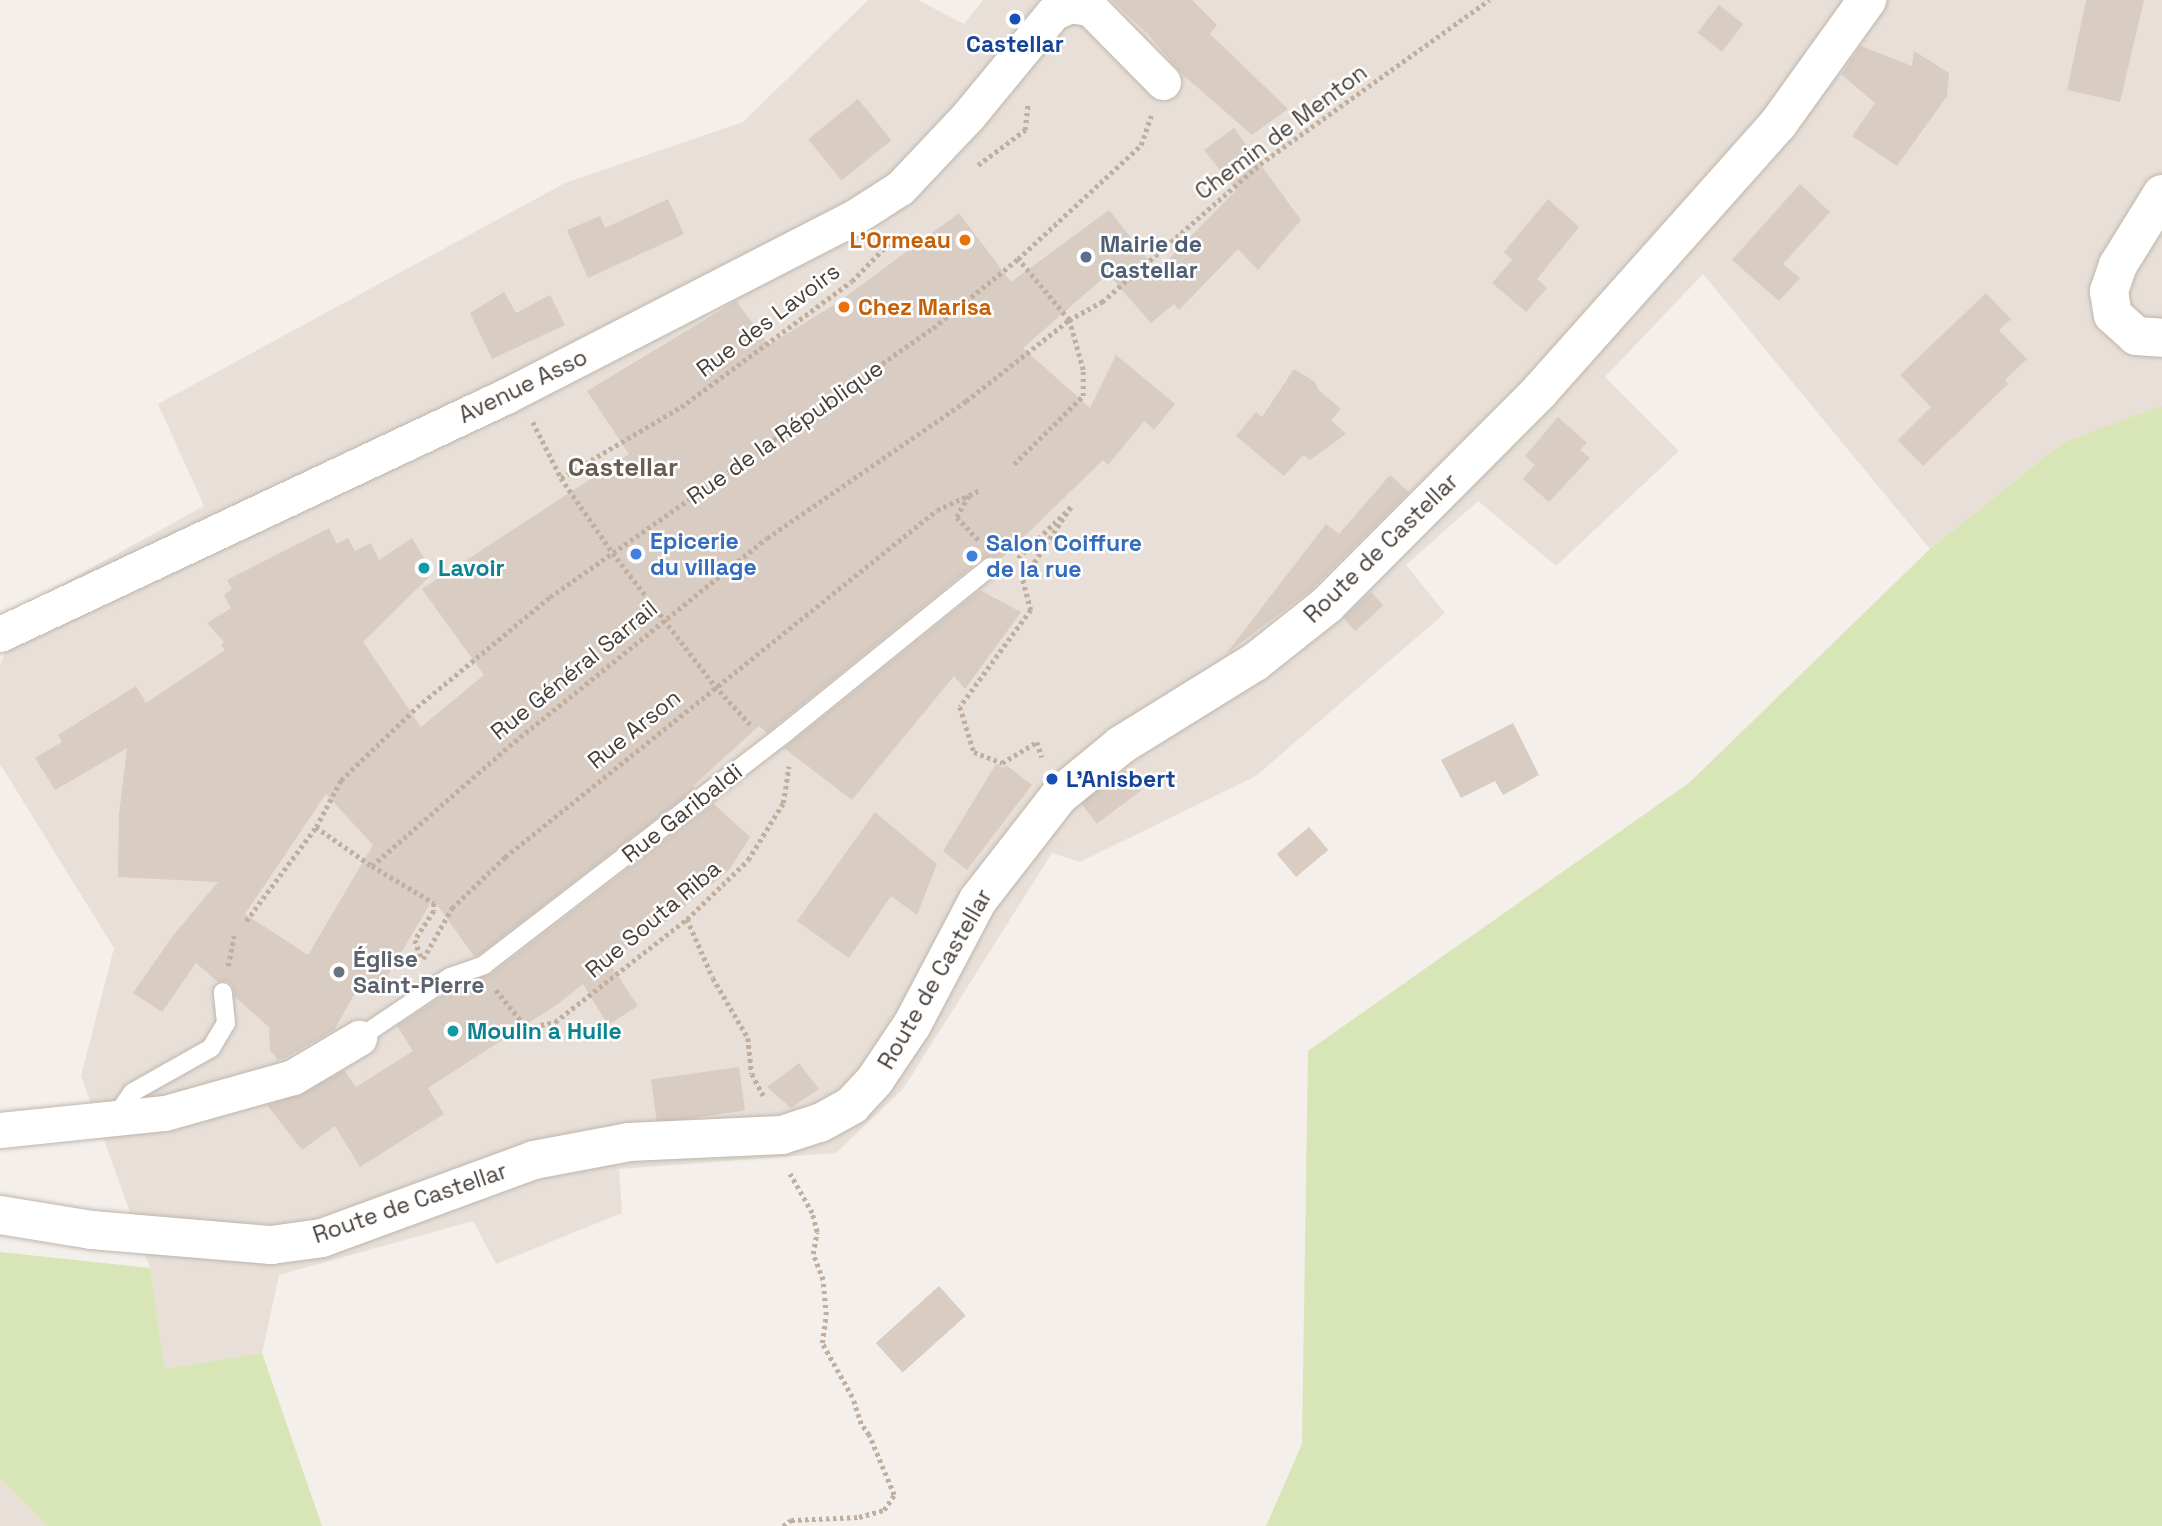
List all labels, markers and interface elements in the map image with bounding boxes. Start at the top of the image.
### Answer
marker: Castellar [1007,11,1023,27]
place label: Castellar [966,30,1064,58]
street label: Chemin de Menton [1190,58,1372,206]
place label: L'Ormeau [849,226,951,254]
place label: Mairie de Castellar [1100,230,1202,284]
marker: L'Ormeau [957,232,973,248]
marker: Mairie de Castellar [1078,249,1094,265]
street label: Rue des Lavoirs [691,257,845,383]
place label: Chez Marisa [858,293,992,321]
marker: Chez Marisa [836,299,852,315]
street label: Avenue Asso [454,343,592,429]
street label: Rue de la République [682,354,888,510]
district label: Castellar [568,452,678,484]
street label: Route de Castellar [1298,467,1464,629]
place label: Epicerie du village [650,527,757,581]
place label: Salon Coiffure de la rue [986,529,1142,583]
marker: Epicerie du village [628,546,644,562]
marker: Salon Coiffure de la rue [964,548,980,564]
place label: Lavoir [438,554,505,582]
marker: Lavoir [416,560,432,576]
street label: Rue Général Sarrail [485,594,663,746]
street label: Rue Arson [582,683,686,775]
street label: Rue Garibaldi [616,758,748,868]
place label: L’Anisbert [1066,765,1176,793]
marker: L’Anisbert [1044,771,1060,787]
street label: Rue Souta Riba [580,854,726,984]
street label: Route de Castellar [872,884,998,1074]
place label: Église Saint-Pierre [353,945,485,999]
marker: Église Saint-Pierre [331,964,347,980]
place label: Moulin a Huile [467,1017,622,1045]
marker: Moulin a Huile [445,1023,461,1039]
street label: Route de Castellar [309,1157,511,1249]

